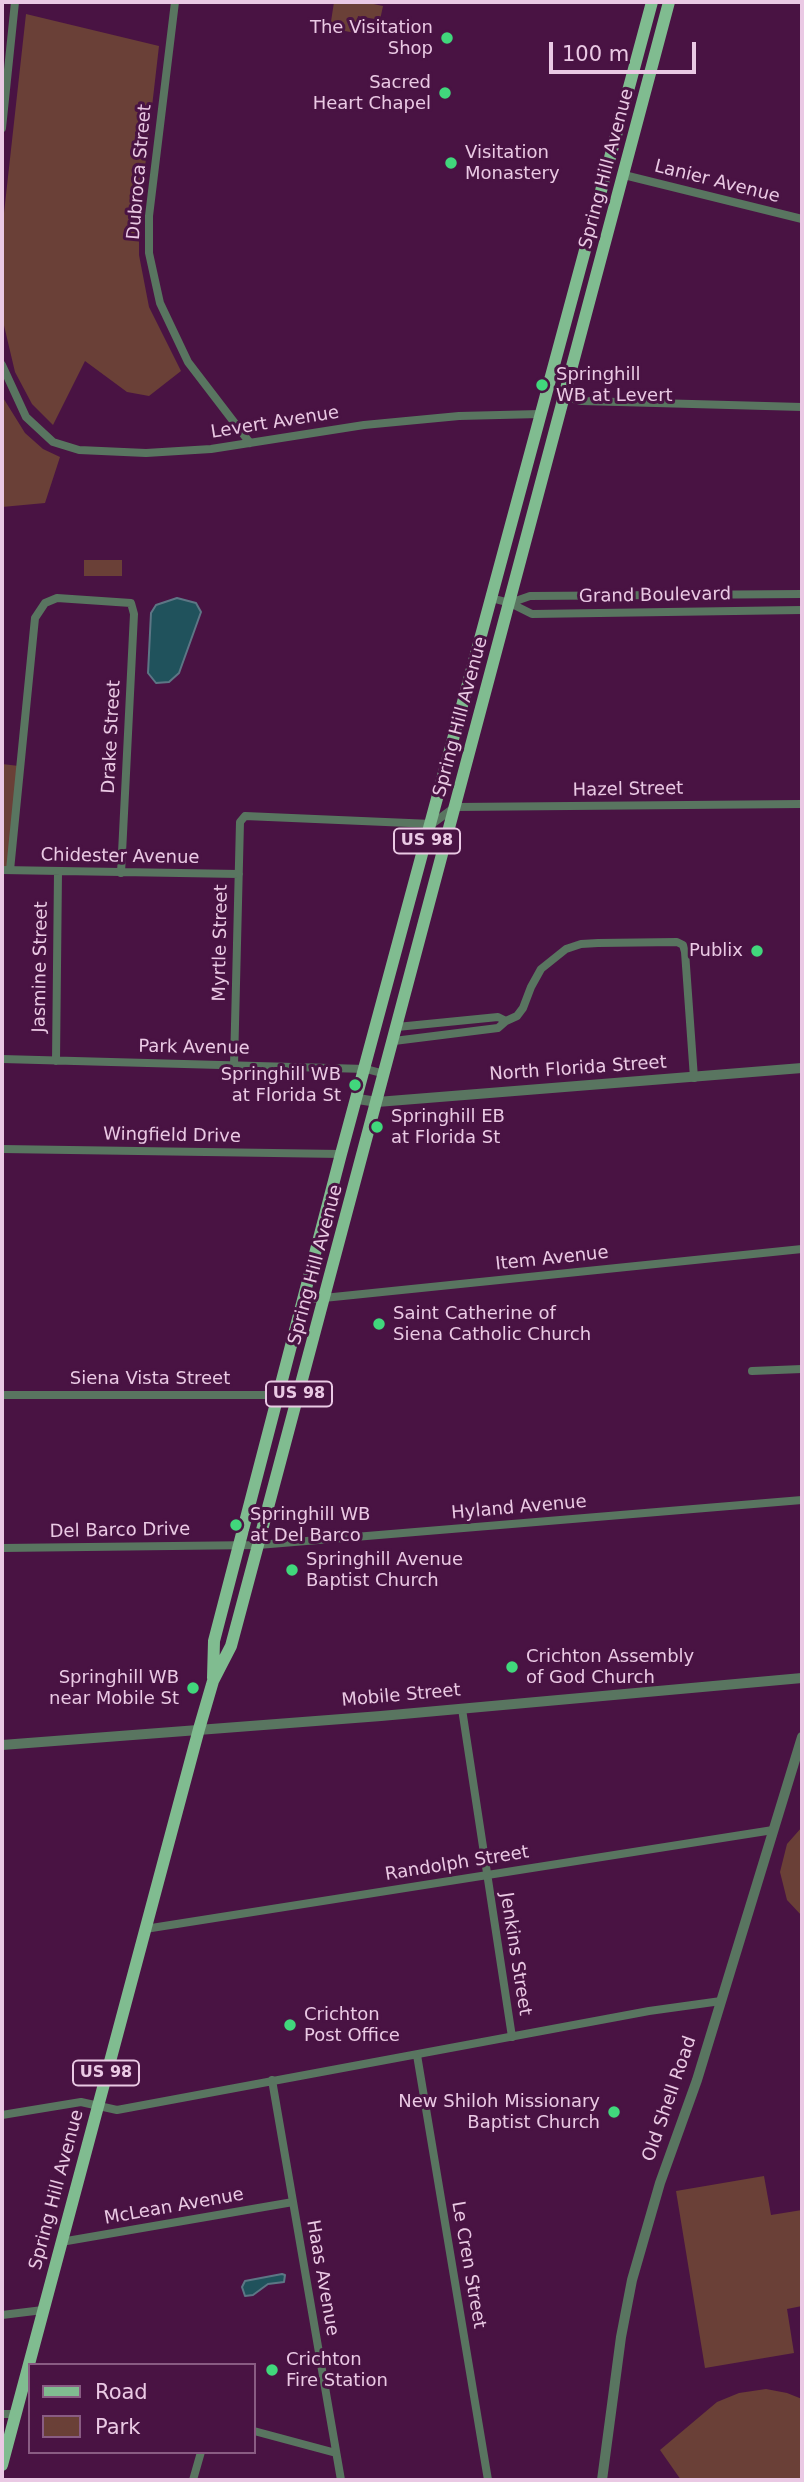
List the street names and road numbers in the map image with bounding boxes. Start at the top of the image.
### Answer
street label: Spring Hill Avenue [575,87,639,251]
street label: Dubroca Street [123,103,157,241]
street label: Lanier Avenue [652,156,782,208]
street label: Levert Avenue [209,402,341,444]
street label: Grand Boulevard [579,584,731,608]
street label: Spring Hill Avenue [429,635,493,799]
street label: Drake Street [98,680,126,794]
street label: Hazel Street [573,778,683,802]
road number: US 98 [394,828,460,854]
street label: Chidester Avenue [40,845,200,869]
street label: Myrtle Street [209,884,233,1002]
street label: Jasmine Street [29,901,53,1033]
street label: Park Avenue [138,1036,250,1060]
street label: North Florida Street [489,1052,667,1086]
street label: Wingfield Drive [103,1124,241,1148]
street label: Spring Hill Avenue [284,1183,348,1347]
street label: Item Avenue [494,1242,610,1276]
street label: Siena Vista Street [70,1368,230,1390]
road number: US 98 [266,1382,332,1406]
street label: Hyland Avenue [450,1491,588,1525]
street label: Del Barco Drive [49,1519,191,1543]
street label: Mobile Street [341,1680,461,1712]
street label: Randolph Street [384,1842,530,1886]
street label: Jenkins Street [495,1891,535,2017]
street label: Old Shell Road [638,2033,702,2165]
road number: US 98 [73,2060,139,2086]
street label: Spring Hill Avenue [25,2108,89,2272]
street label: McLean Avenue [103,2184,245,2230]
street label: Le Cren Street [446,2200,490,2330]
street label: Haas Avenue [301,2218,343,2338]

